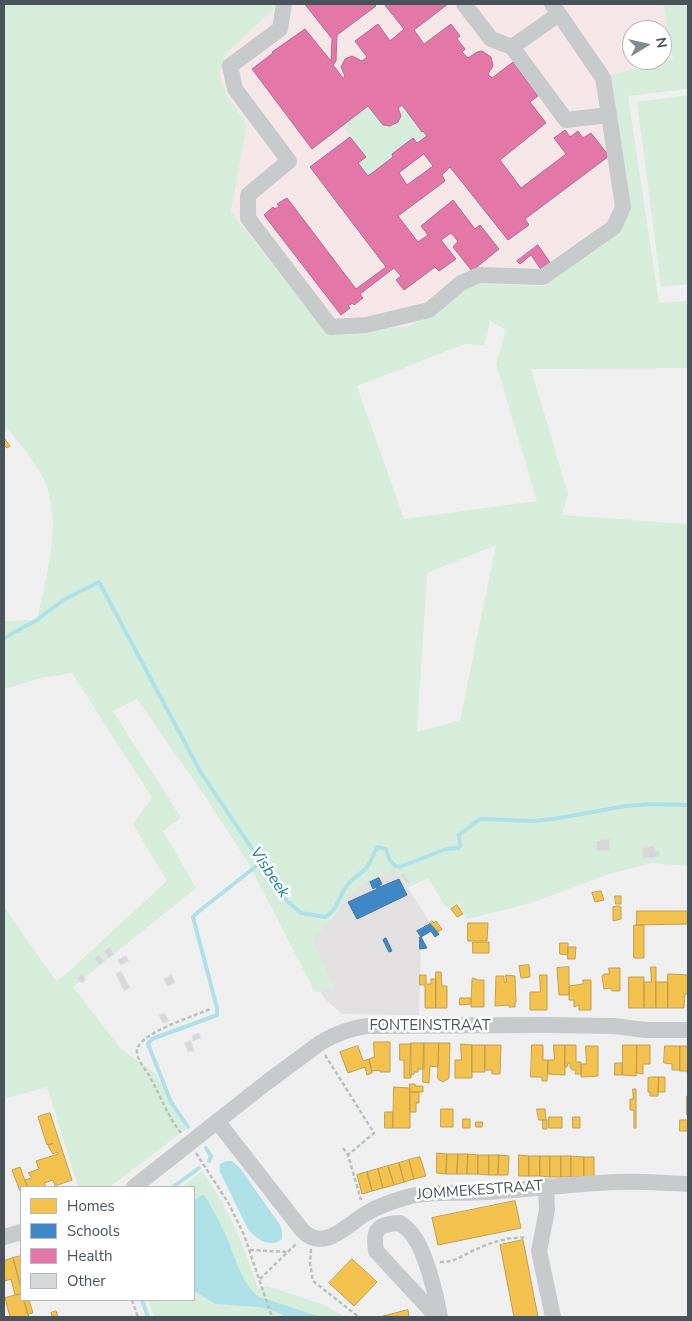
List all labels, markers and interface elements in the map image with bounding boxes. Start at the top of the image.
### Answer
north arrow [622,20,672,70]
text: N [651,36,672,49]
water label: Visbeek [245,844,293,902]
street label: FONTEINSTRAAT [370,1017,490,1035]
street label: JOMMEKESTRAAT [416,1178,544,1204]
legend [20,1186,195,1301]
text: Homes [67,1196,115,1216]
text: Schools [67,1221,120,1241]
text: Health [67,1246,112,1266]
text: Other [67,1271,106,1291]

